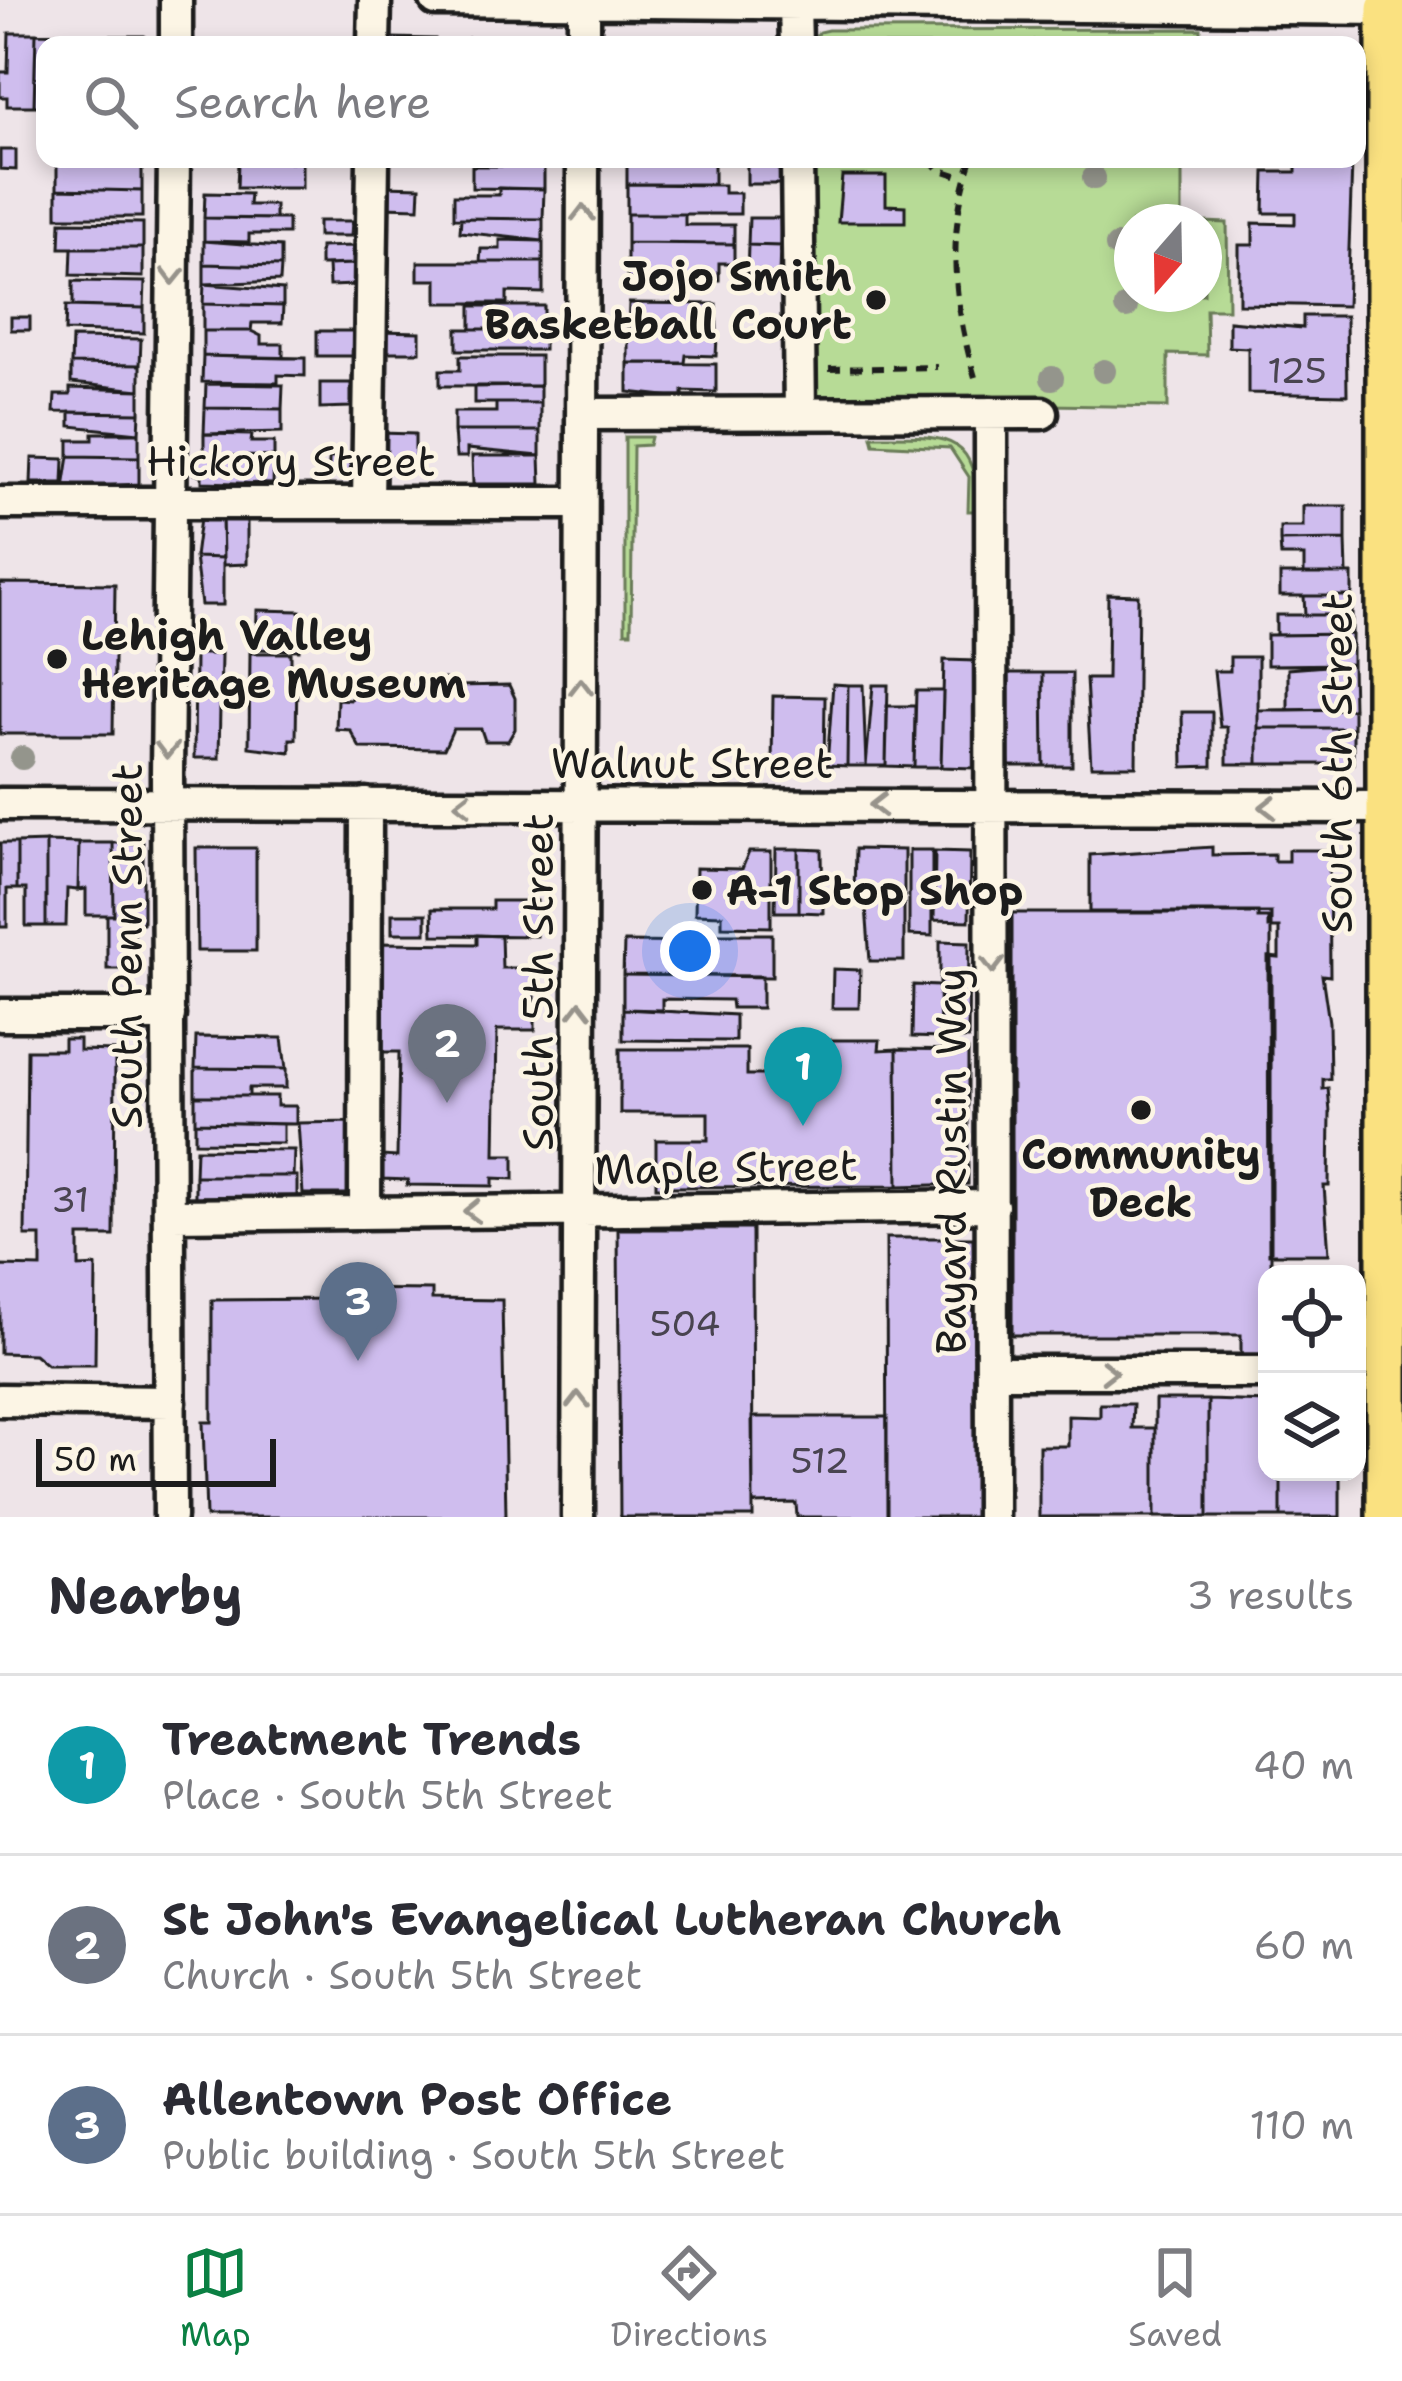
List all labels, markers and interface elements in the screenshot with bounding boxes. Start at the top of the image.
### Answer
search box [36,36,1366,168]
icon: search [78,69,144,135]
text: Search here [174,72,431,132]
one-way arrow [570,203,596,221]
north arrow [1114,204,1222,312]
place label: Jojo Smith Basketball Court [484,248,852,352]
one-way arrow [160,268,186,286]
marker: Jojo Smith Basketball Court [863,287,889,313]
house number: 125 [1267,346,1327,395]
street label: Hickory Street [146,433,436,489]
street label: South 6th Street [1309,593,1365,933]
place label: Lehigh Valley Heritage Museum [81,607,466,711]
marker: Lehigh Valley Heritage Museum [44,646,70,672]
one-way arrow [568,677,594,695]
street label: Walnut Street [551,735,833,791]
one-way arrow [154,742,180,760]
street label: South Penn Street [99,763,155,1129]
one-way arrow [453,791,471,817]
one-way arrow [868,792,886,818]
one-way arrow [1258,794,1276,820]
street label: South 5th Street [510,813,566,1151]
place label: A-1 Stop Shop [726,862,1023,918]
marker: A-1 Stop Shop [689,877,715,903]
your location [660,921,720,981]
one-way arrow [980,957,1006,975]
street label: Bayard Rustin Way [923,968,979,1354]
one-way arrow [567,1000,593,1018]
pin: 2 [408,1004,486,1103]
pin: 1 [764,1027,842,1126]
marker: Community Deck [1128,1097,1154,1123]
place label: Community Deck [1021,1126,1261,1230]
street label: Maple Street [594,1137,858,1197]
house number: 31 [51,1175,89,1224]
one-way arrow [462,1198,481,1224]
pin: 3 [319,1262,397,1361]
map controls [1258,1265,1366,1481]
button: locate [1258,1265,1366,1373]
house number: 504 [649,1299,721,1348]
one-way arrow [1101,1359,1119,1385]
button: layers [1258,1373,1366,1481]
one-way arrow [565,1390,591,1408]
scale bar [36,1433,276,1486]
house number: 512 [791,1436,849,1485]
text: 50 m [54,1437,137,1482]
text: Nearby [48,1561,243,1629]
text: 3 results [1187,1569,1354,1621]
text: Treatment Trends [162,1709,581,1769]
text: 1 [78,1739,96,1791]
text: 40 m [1253,1739,1354,1791]
text: Place · South 5th Street [162,1769,613,1821]
text: St John's Evangelical Lutheran Church [162,1889,1062,1949]
text: 2 [73,1919,101,1971]
text: 60 m [1254,1919,1354,1971]
text: Church · South 5th Street [162,1949,642,2001]
text: Allentown Post Office [162,2069,672,2129]
text: 3 [73,2099,101,2151]
text: 110 m [1250,2099,1354,2151]
text: Public building · South 5th Street [162,2129,785,2181]
tab: Map [180,2240,251,2357]
tab: Directions [611,2240,768,2357]
tab: Saved [1128,2240,1222,2357]

